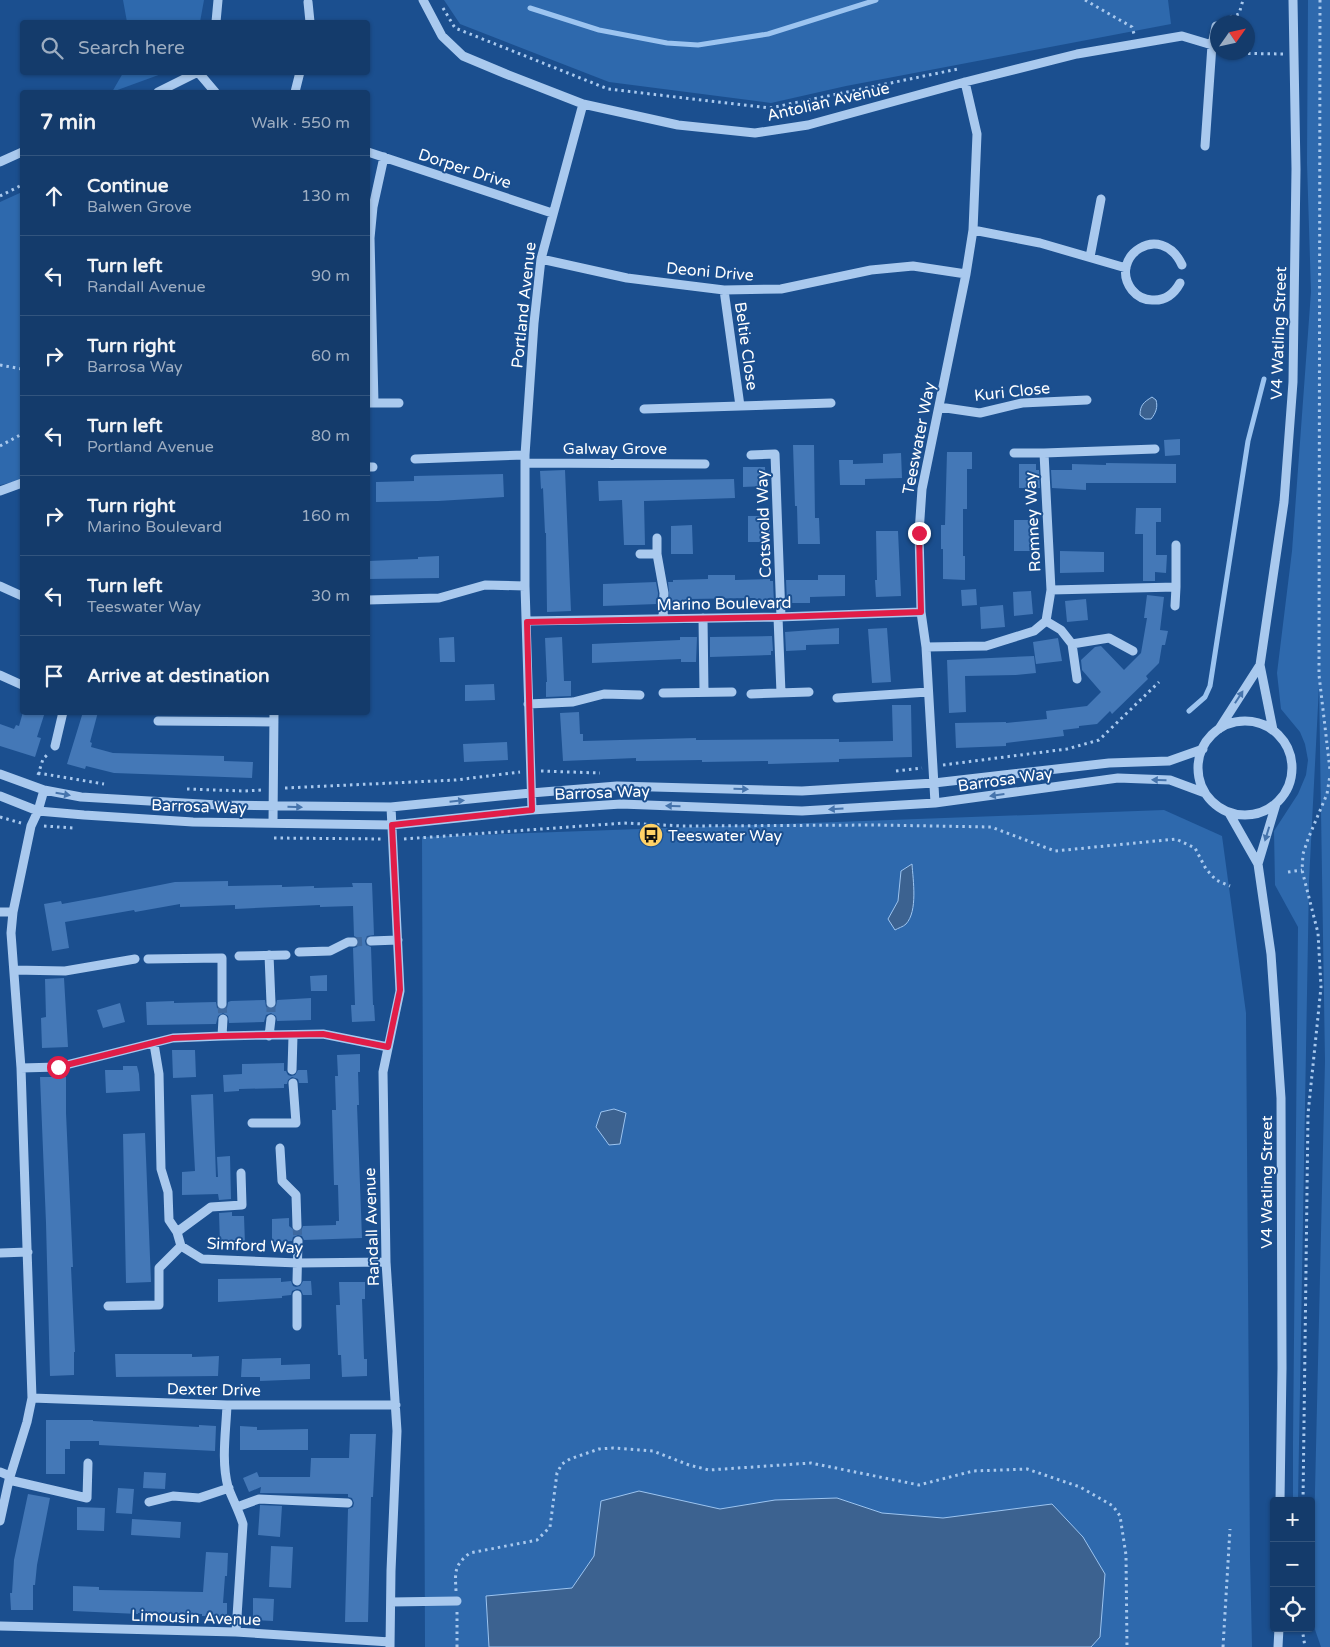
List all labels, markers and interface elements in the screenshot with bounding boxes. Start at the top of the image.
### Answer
north arrow [1210,15,1255,60]
search box [20,20,370,75]
icon: search [38,34,66,62]
text: Search here [78,37,185,59]
street label: Antolian Avenue [765,78,891,126]
text: 7 min [40,110,96,135]
text: Walk · 550 m [251,113,350,133]
street label: Dorper Drive [416,145,514,193]
text: Continue [87,175,169,197]
icon: ahead [40,182,68,210]
text: 130 m [301,186,350,206]
text: Balwen Grove [87,197,192,217]
street label: Portland Avenue [507,241,541,369]
text: Turn left [87,255,163,277]
street label: Deoni Drive [665,258,755,286]
icon: left [40,262,68,290]
text: 90 m [311,266,350,286]
street label: V4 Watling Street [1267,266,1291,400]
text: Randall Avenue [87,277,206,297]
street label: Beltie Close [730,301,762,392]
text: Turn right [87,335,175,357]
icon: right [40,342,68,370]
text: 60 m [311,346,350,366]
text: Barrosa Way [87,357,183,377]
street label: Kuri Close [973,378,1051,406]
street label: Teeswater Way [898,380,940,496]
text: Turn left [87,415,163,437]
icon: left [40,422,68,450]
text: 80 m [311,426,350,446]
text: Portland Avenue [87,437,214,457]
street label: Galway Grove [563,439,667,459]
street label: Cotswold Way [752,469,776,578]
street label: Romney Way [1020,471,1046,573]
text: Turn right [87,495,175,517]
icon: right [40,502,68,530]
text: 160 m [301,506,350,526]
text: Marino Boulevard [87,517,222,537]
route end [908,522,931,545]
text: Turn left [87,575,163,597]
icon: left [40,582,68,610]
text: 30 m [311,586,350,606]
street label: Marino Boulevard [656,593,792,615]
text: Teeswater Way [87,597,201,617]
icon: arrive [40,662,68,690]
text: Arrive at destination [87,665,270,687]
one-way arrow [1235,691,1244,704]
street label: Barrosa Way [956,763,1054,797]
one-way arrow [1150,775,1166,783]
street label: Barrosa Way [554,781,651,805]
one-way arrow [734,785,750,793]
one-way arrow [55,790,71,798]
one-way arrow [989,791,1005,799]
street label: Barrosa Way [151,795,248,819]
one-way arrow [449,797,465,805]
one-way arrow [665,801,681,809]
one-way arrow [287,803,303,811]
one-way arrow [827,805,843,813]
bus stop icon: Teeswater Way [638,822,664,848]
place label: Teeswater Way [668,826,783,846]
one-way arrow [1262,827,1270,842]
route start [47,1056,70,1079]
street label: V4 Watling Street [1257,1115,1277,1249]
street label: Randall Avenue [360,1167,384,1287]
street label: Simford Way [206,1233,304,1259]
street label: Dexter Drive [167,1379,261,1401]
map controls [1270,1497,1315,1632]
button: + [1270,1497,1315,1542]
button: − [1270,1542,1315,1587]
button: locate [1270,1587,1315,1632]
street label: Limousin Avenue [131,1606,261,1630]

